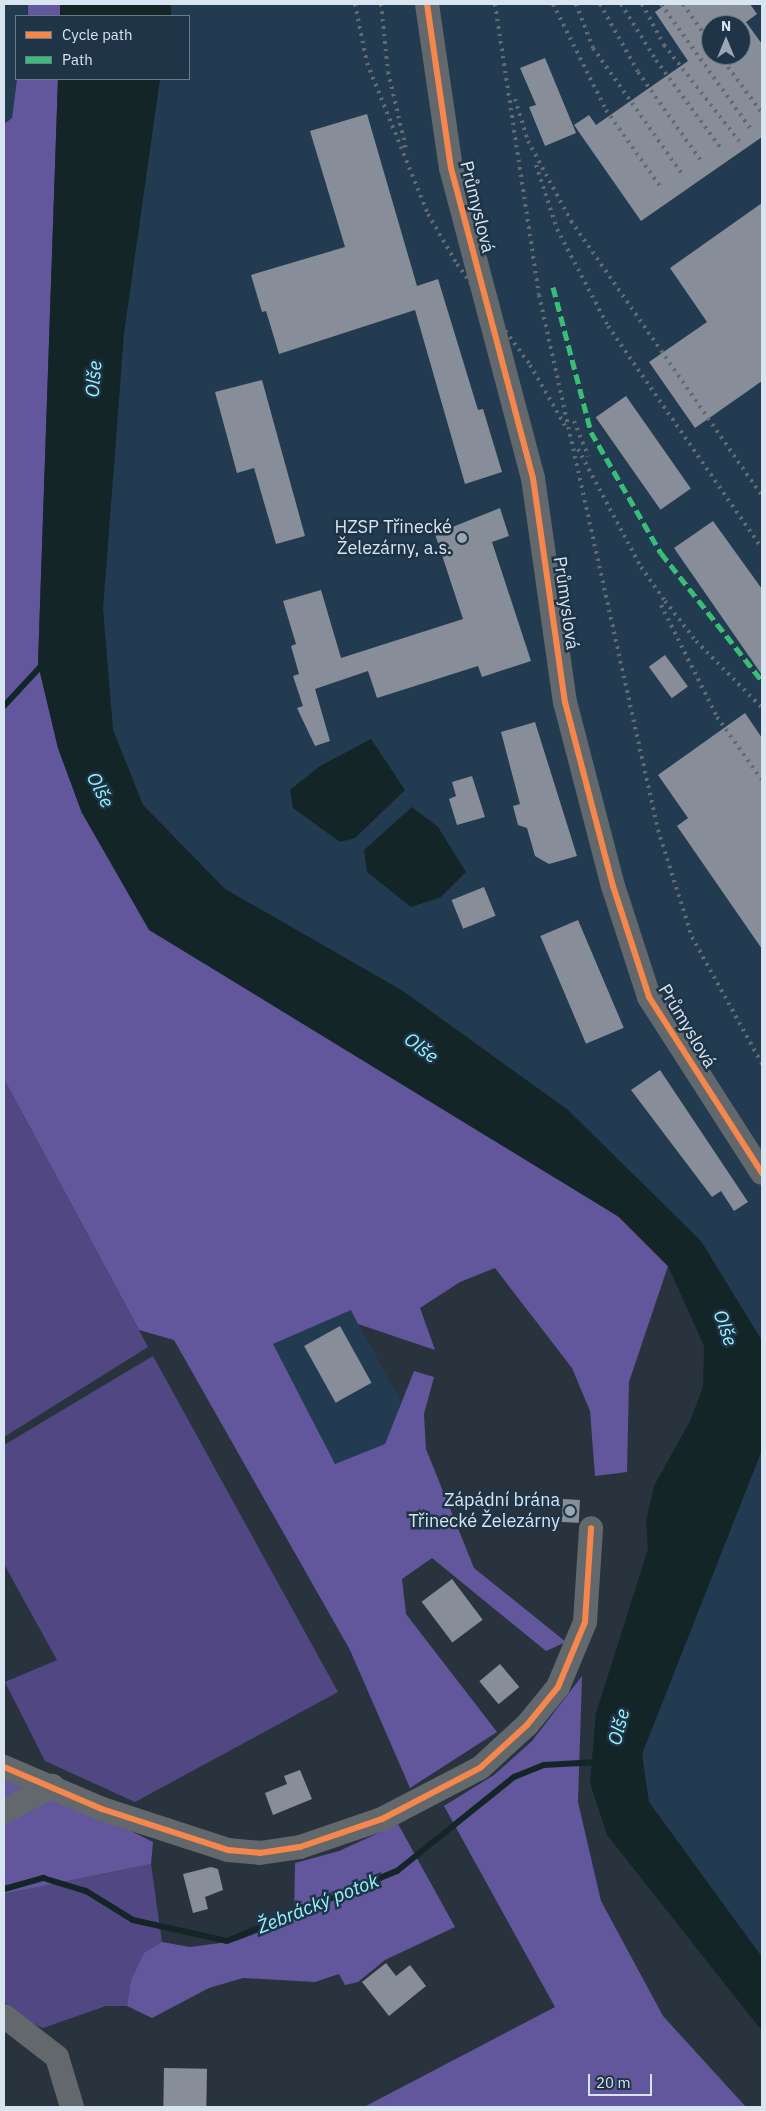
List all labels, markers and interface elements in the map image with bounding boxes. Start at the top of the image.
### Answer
legend [15,15,190,80]
north arrow [701,15,751,65]
text: N [721,17,731,35]
text: Cycle path [62,25,133,44]
text: Path [62,50,93,69]
street label: Průmyslová [455,159,499,255]
water label: Olše [81,360,107,398]
place label: HZSP Třinecké Železárny, a.s. [334,517,452,560]
marker: HZSP Třinecké Železárny, a.s. [456,532,468,544]
street label: Průmyslová [549,555,583,651]
water label: Olše [82,769,118,811]
street label: Průmyslová [654,980,720,1072]
water label: Olše [400,1028,442,1068]
water label: Olše [708,1307,742,1349]
place label: Zápádní brána Třinecké Železárny [408,1490,560,1532]
marker: Zápádní brána Třinecké Železárny [564,1505,576,1517]
water label: Olše [603,1706,635,1748]
water label: Žebrácký potok [254,1869,382,1939]
scale bar [591,2064,655,2096]
text: 20 m [596,2073,631,2092]

